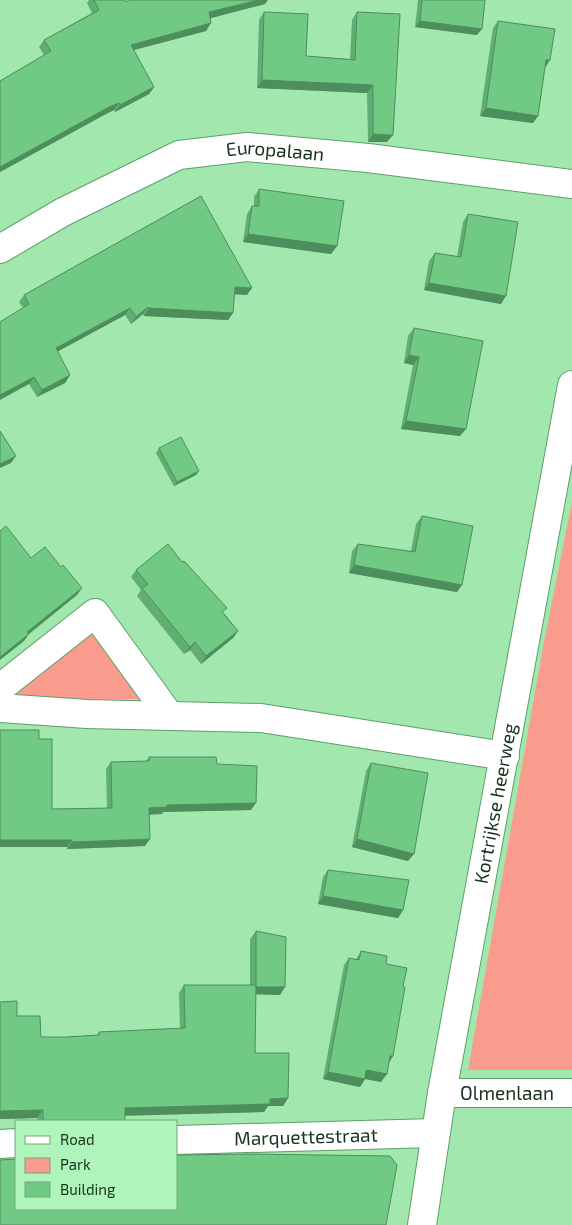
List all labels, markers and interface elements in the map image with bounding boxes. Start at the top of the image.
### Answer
street label: Europalaan [225,135,325,165]
street label: Kortrijkse heerweg [469,721,521,886]
street label: Olmenlaan [460,1081,554,1104]
legend [15,1120,178,1210]
street label: Marquettestraat [234,1123,378,1149]
text: Road [60,1130,95,1148]
text: Park [60,1155,91,1173]
text: Building [60,1180,116,1198]

